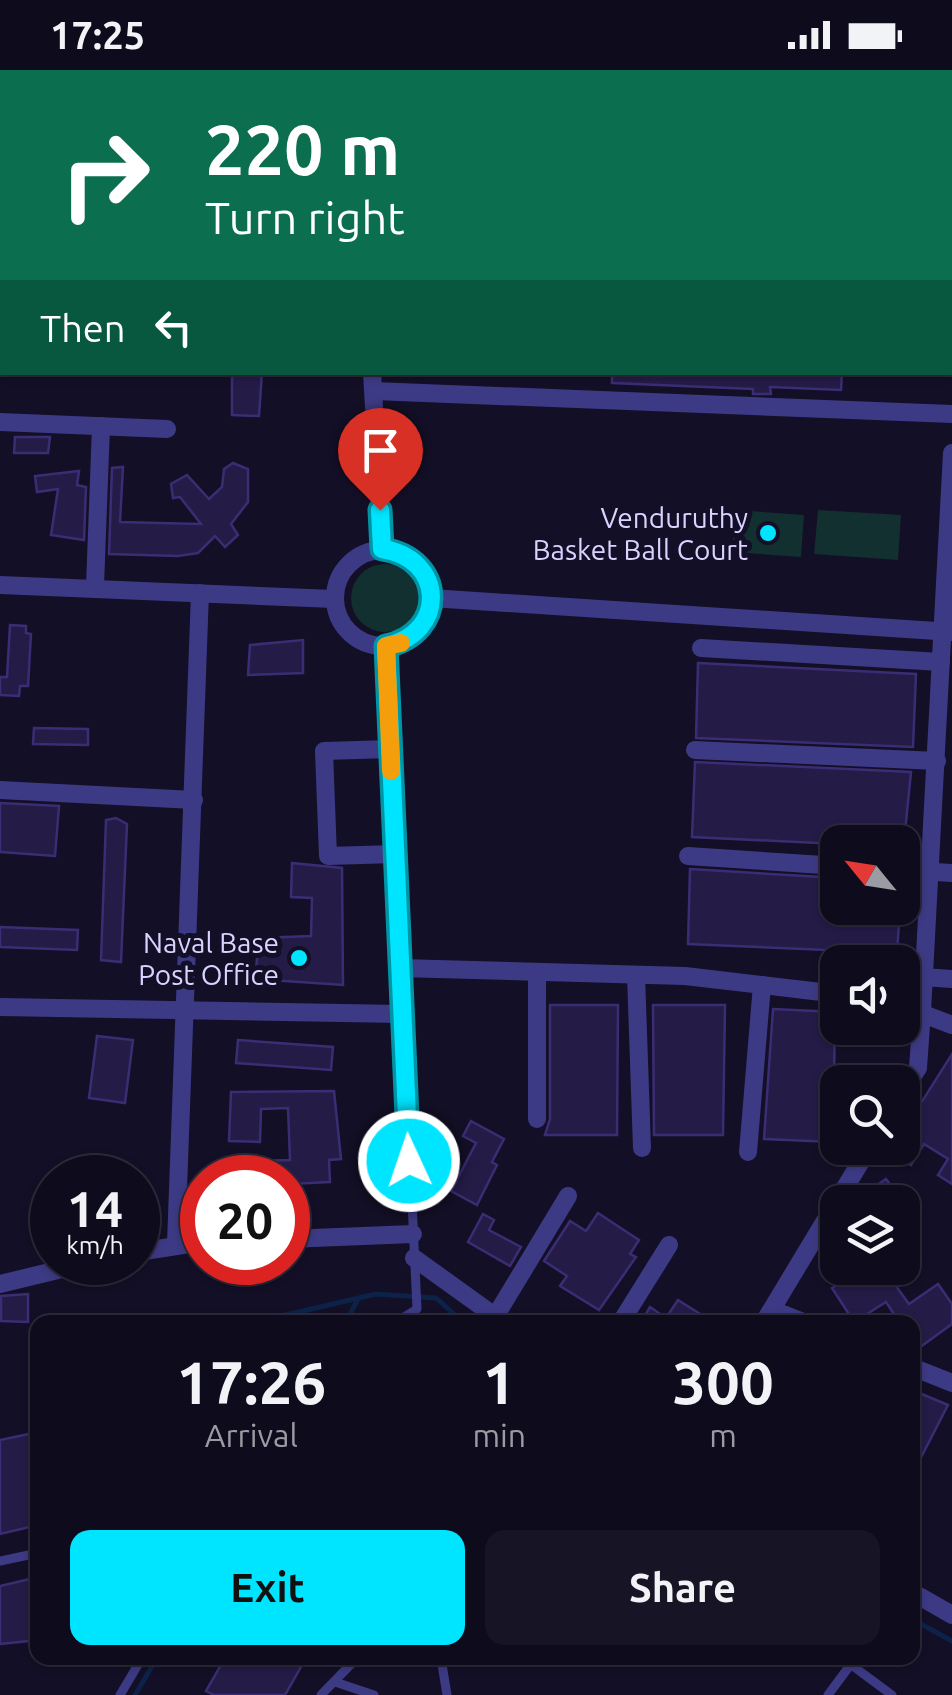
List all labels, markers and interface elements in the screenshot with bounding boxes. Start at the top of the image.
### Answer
text: 17:25 [50,14,145,56]
icon: right [40,110,170,240]
text: 220 m [205,110,400,188]
text: Turn right [205,192,405,243]
icon: left [146,300,201,355]
text: Then [40,307,126,349]
pin [338,408,423,511]
icon: arrive [353,423,408,478]
place label: Venduruthy Basket Ball Court [533,502,748,565]
marker: Venduruthy Basket Ball Court [757,522,779,544]
north arrow [820,825,920,925]
map controls [820,825,920,1285]
place label: Naval Base Post Office [138,927,279,990]
button: sound [820,945,920,1045]
marker: Naval Base Post Office [288,947,310,969]
button: search [820,1065,920,1165]
position arrow [357,1109,461,1213]
speed limit sign: 20 [180,1155,310,1285]
text: 14 [67,1180,123,1236]
button: layers [820,1185,920,1285]
text: km/h [66,1231,124,1259]
text: 17:26 [176,1348,326,1415]
text: 1 [482,1348,516,1415]
text: 300 [672,1348,774,1415]
text: Arrival [205,1417,298,1453]
text: min [472,1417,526,1453]
text: m [709,1417,737,1453]
button: Exit [70,1530,465,1645]
button: Share [485,1530,880,1645]

